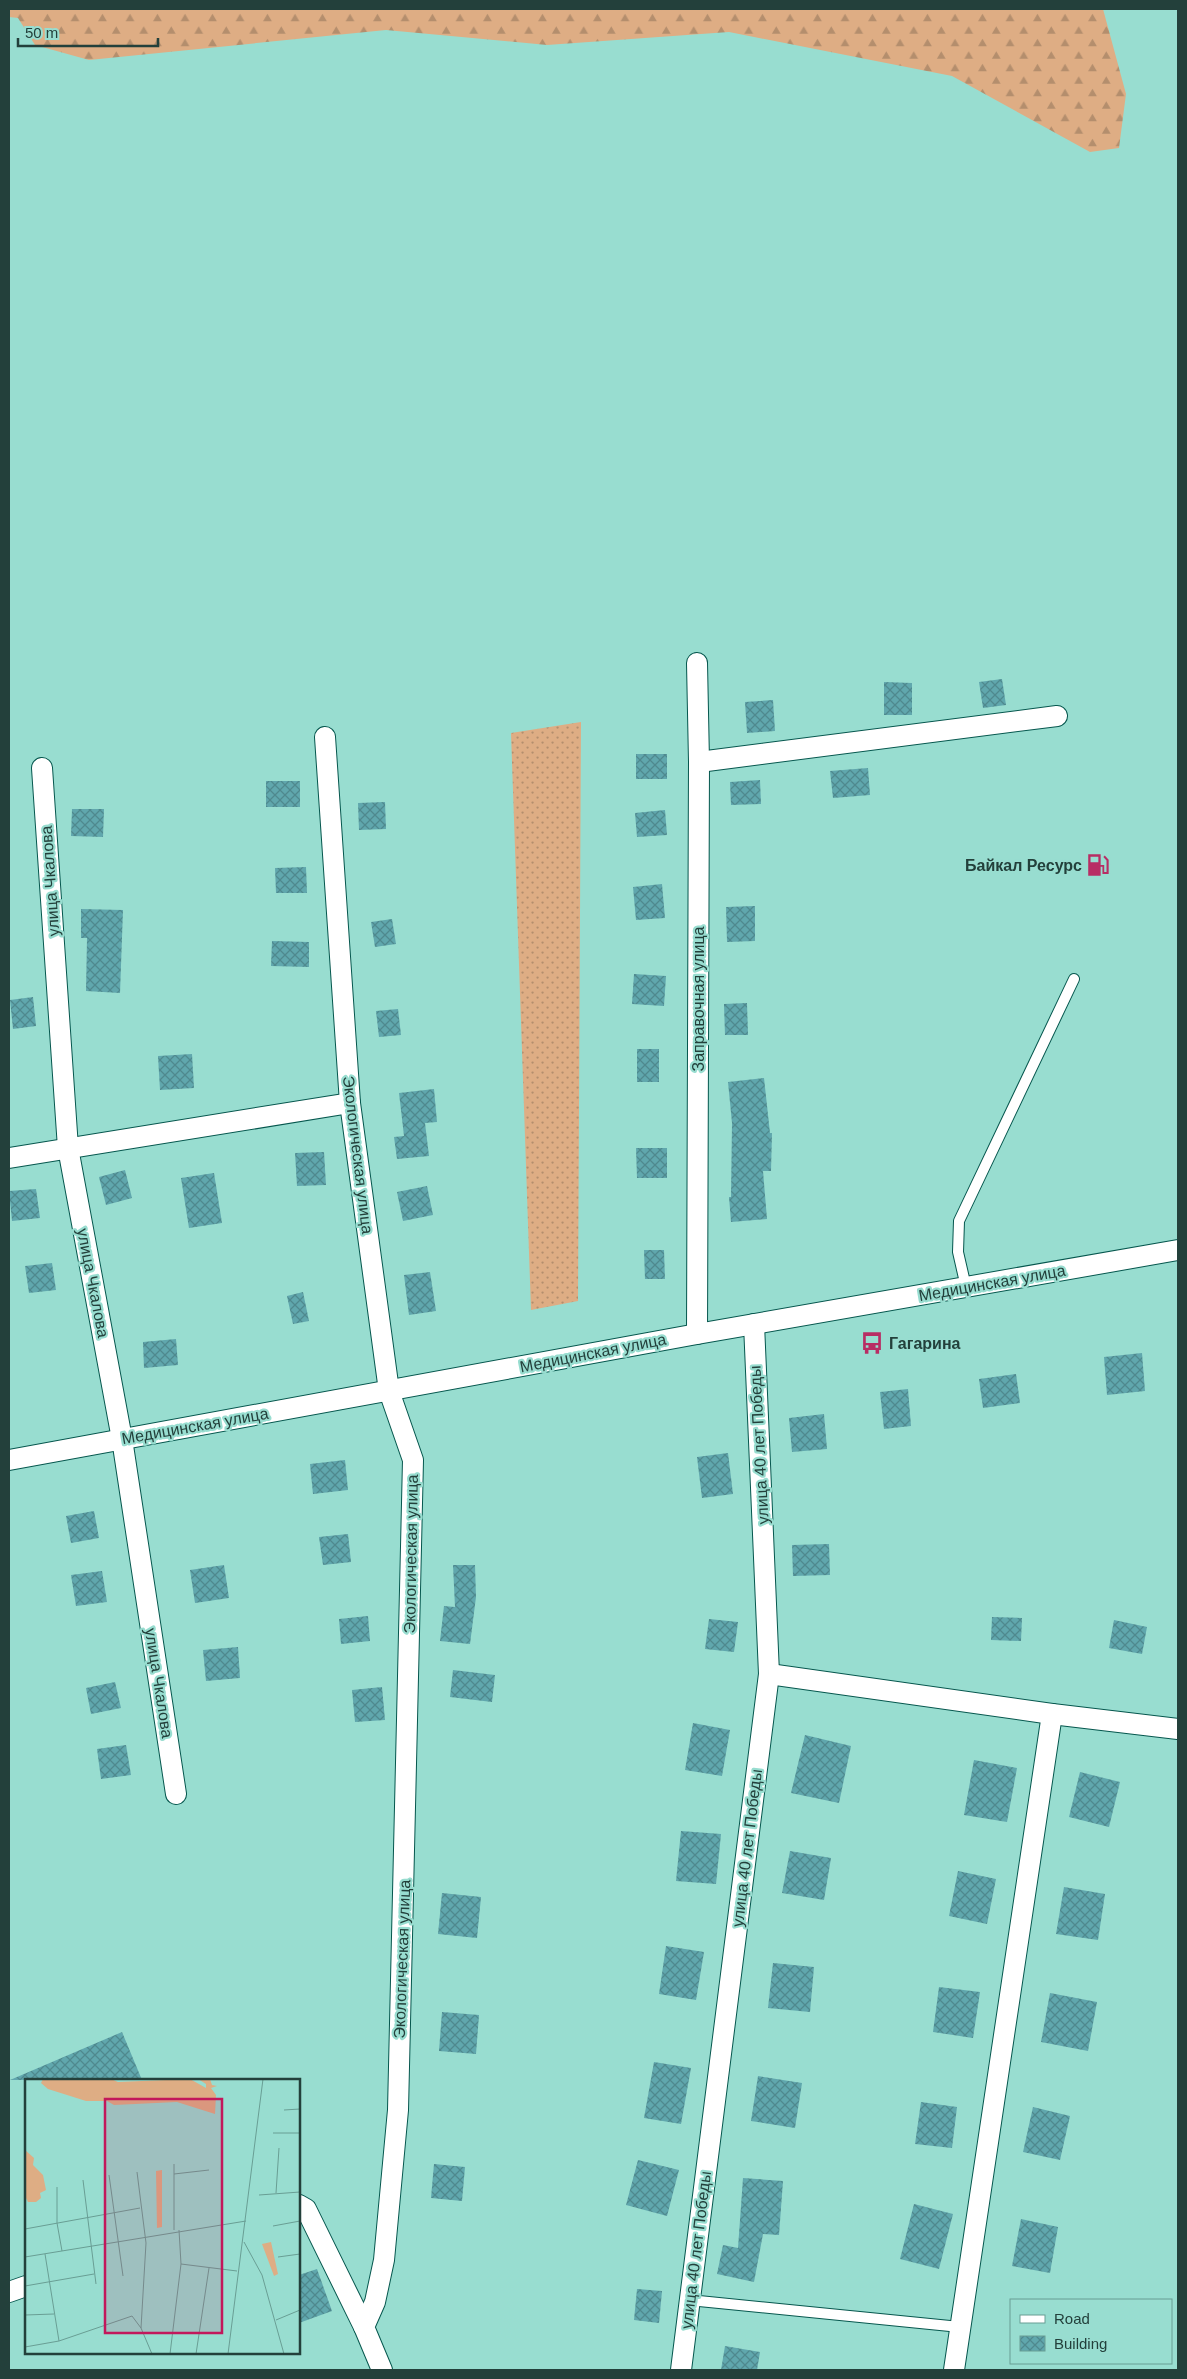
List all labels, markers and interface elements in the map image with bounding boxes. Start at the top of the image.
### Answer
scale bar [18,15,158,47]
text: 50 m [25,24,58,41]
street label: улица Чкалова [38,825,62,937]
fuel station icon: Байкал Ресурс [1085,852,1111,878]
place label: Байкал Ресурс [965,857,1082,874]
street label: Заправочная улица [690,926,707,1072]
street label: Экологическая улица [340,1075,376,1235]
street label: улица Чкалова [74,1227,112,1339]
street label: Медицинская улица [917,1262,1067,1304]
street label: Медицинская улица [518,1330,668,1376]
bus stop icon: Гагарина [859,1330,885,1356]
place label: Гагарина [889,1335,961,1352]
street label: улица 40 лет Победы [746,1365,772,1525]
street label: Медицинская улица [120,1405,270,1447]
street label: Экологическая улица [401,1474,421,1634]
street label: улица Чкалова [142,1627,176,1739]
street label: улица 40 лет Победы [729,1768,765,1928]
street label: Экологическая улица [391,1879,413,2039]
inset map [25,2079,300,2354]
street label: улица 40 лет Победы [678,2170,714,2330]
legend [1010,2299,1172,2364]
text: Road [1054,2310,1090,2327]
text: Building [1054,2335,1107,2352]

